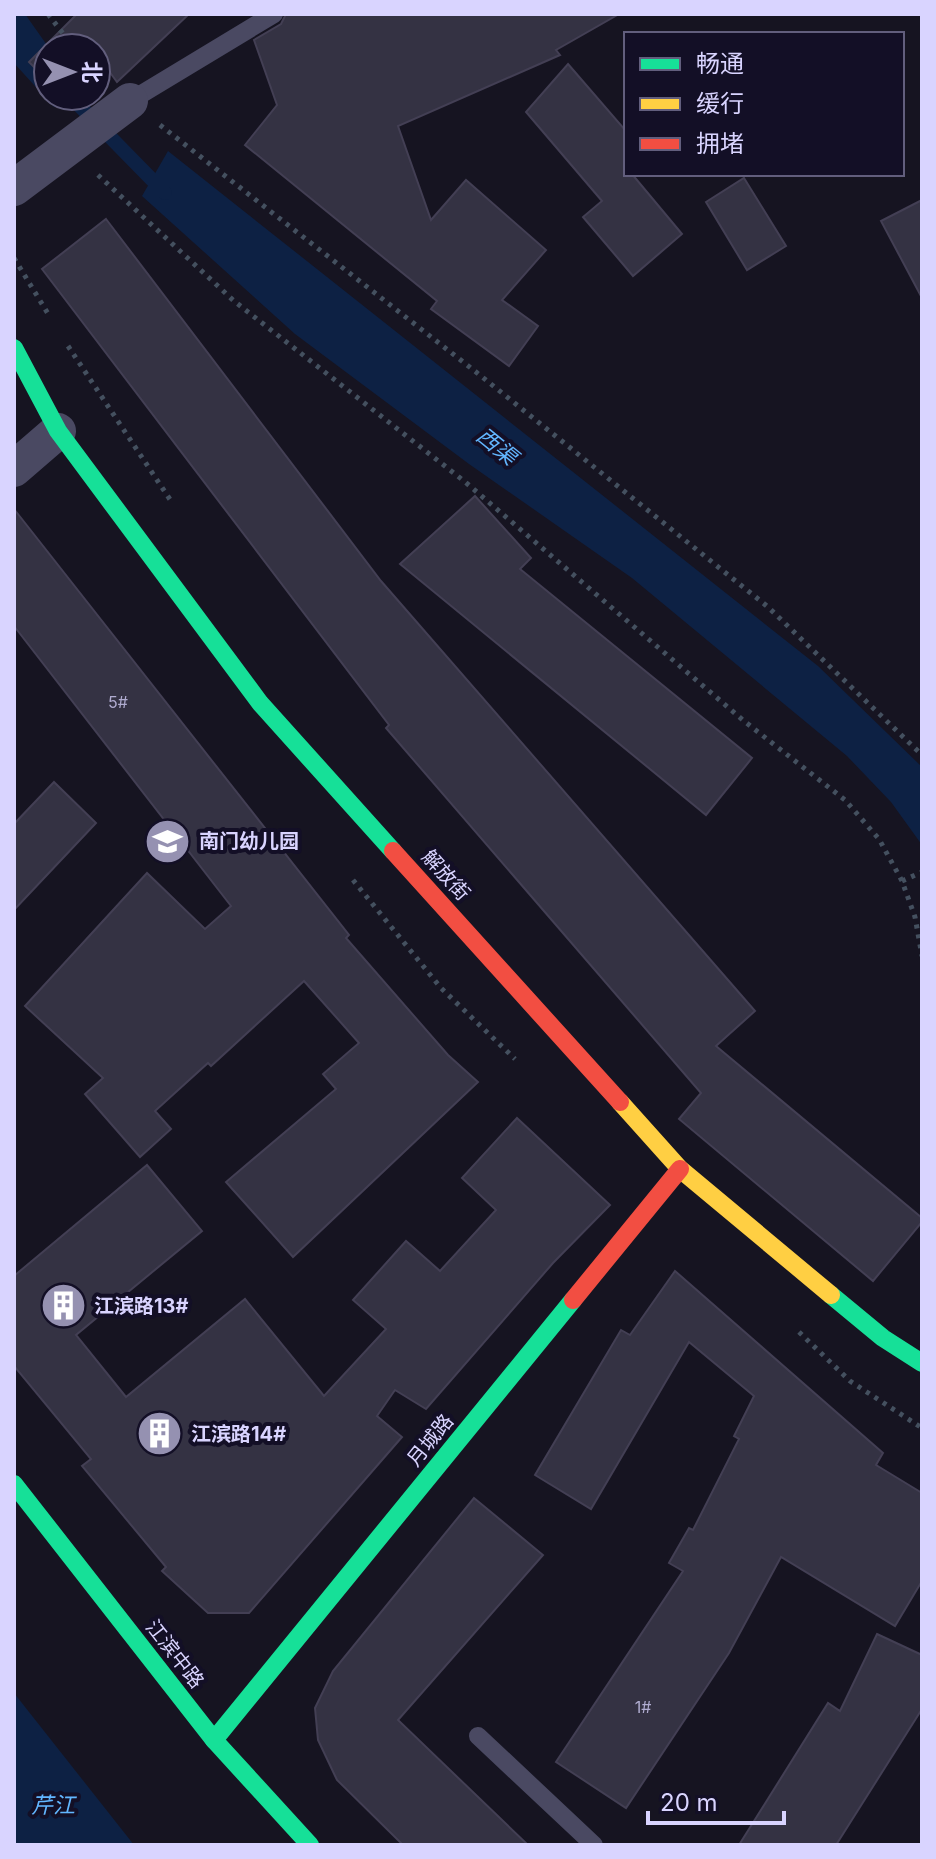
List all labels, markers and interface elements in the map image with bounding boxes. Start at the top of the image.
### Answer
north arrow [32,32,112,112]
legend [624,32,904,176]
text: 畅通 [696,49,744,78]
text: 北 [79,61,105,83]
text: 缓行 [696,89,744,118]
text: 拥堵 [696,129,744,158]
water label: 西渠 [472,422,525,472]
house number: 5# [108,692,128,712]
school or university icon: 南门幼儿园 [144,817,192,865]
place label: 南门幼儿园 [199,829,299,853]
street label: 解放街 [417,845,475,905]
building icon: 江滨路13# [39,1282,87,1330]
place label: 江滨路13# [94,1294,189,1318]
street label: 月城路 [402,1409,458,1471]
building icon: 江滨路14# [136,1410,184,1458]
place label: 江滨路14# [191,1422,286,1446]
street label: 江滨中路 [141,1615,209,1693]
house number: 1# [635,1697,651,1717]
scale bar [648,1775,784,1825]
text: 20 m [660,1788,718,1817]
water label: 芹江 [31,1792,77,1818]

